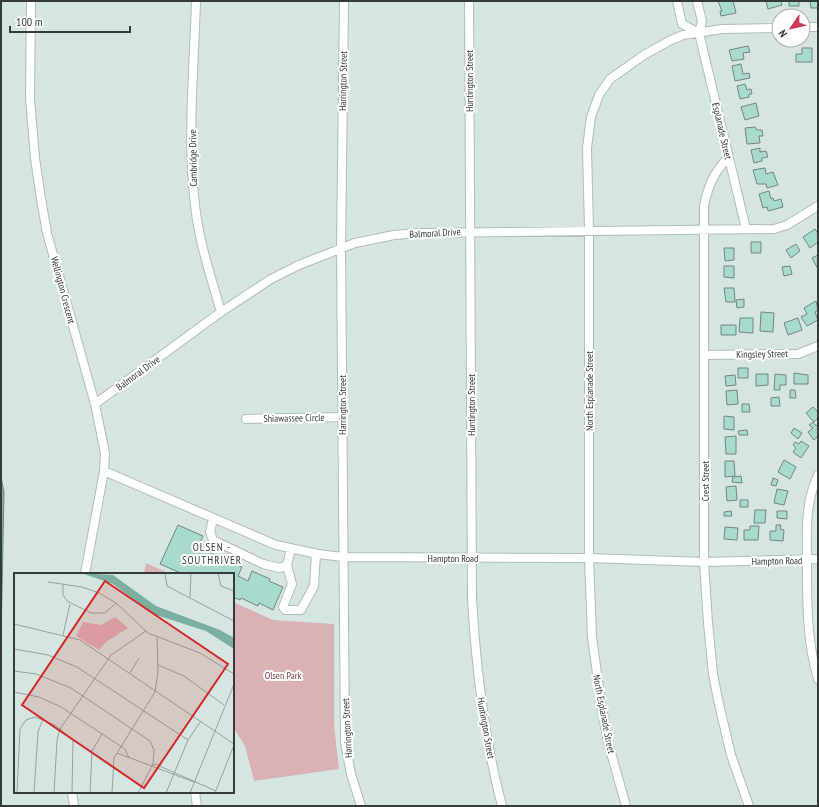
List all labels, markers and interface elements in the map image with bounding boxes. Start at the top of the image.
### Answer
scale bar [10,8,130,34]
north arrow [771,8,811,48]
text: 100 m [16,14,43,29]
text: N [775,27,790,40]
street label: Huntington Street [463,50,476,112]
street label: Harrington Street [336,51,350,111]
street label: Esplanade Street [709,101,735,161]
street label: Cambridge Drive [186,129,200,187]
street label: Balmoral Drive [409,225,461,241]
street label: Wellington Crescent [48,255,78,325]
street label: Kingsley Street [736,347,788,361]
street label: North Esplanade Street [583,351,596,431]
street label: Balmoral Drive [113,353,163,393]
street label: Huntington Street [465,374,478,436]
street label: Harrington Street [336,375,349,435]
street label: Shiawassee Circle [263,411,325,425]
street label: Crest Street [699,461,712,501]
district label: OLSEN - SOUTHRIVER [182,540,242,567]
street label: Hampton Road [428,552,478,565]
street label: Hampton Road [751,554,803,568]
inset map [14,573,234,793]
park label: Olsen Park [265,669,301,682]
street label: North Esplanade Street [590,674,618,755]
street label: Huntington Street [474,696,498,760]
street label: Harrington Street [339,697,355,758]

